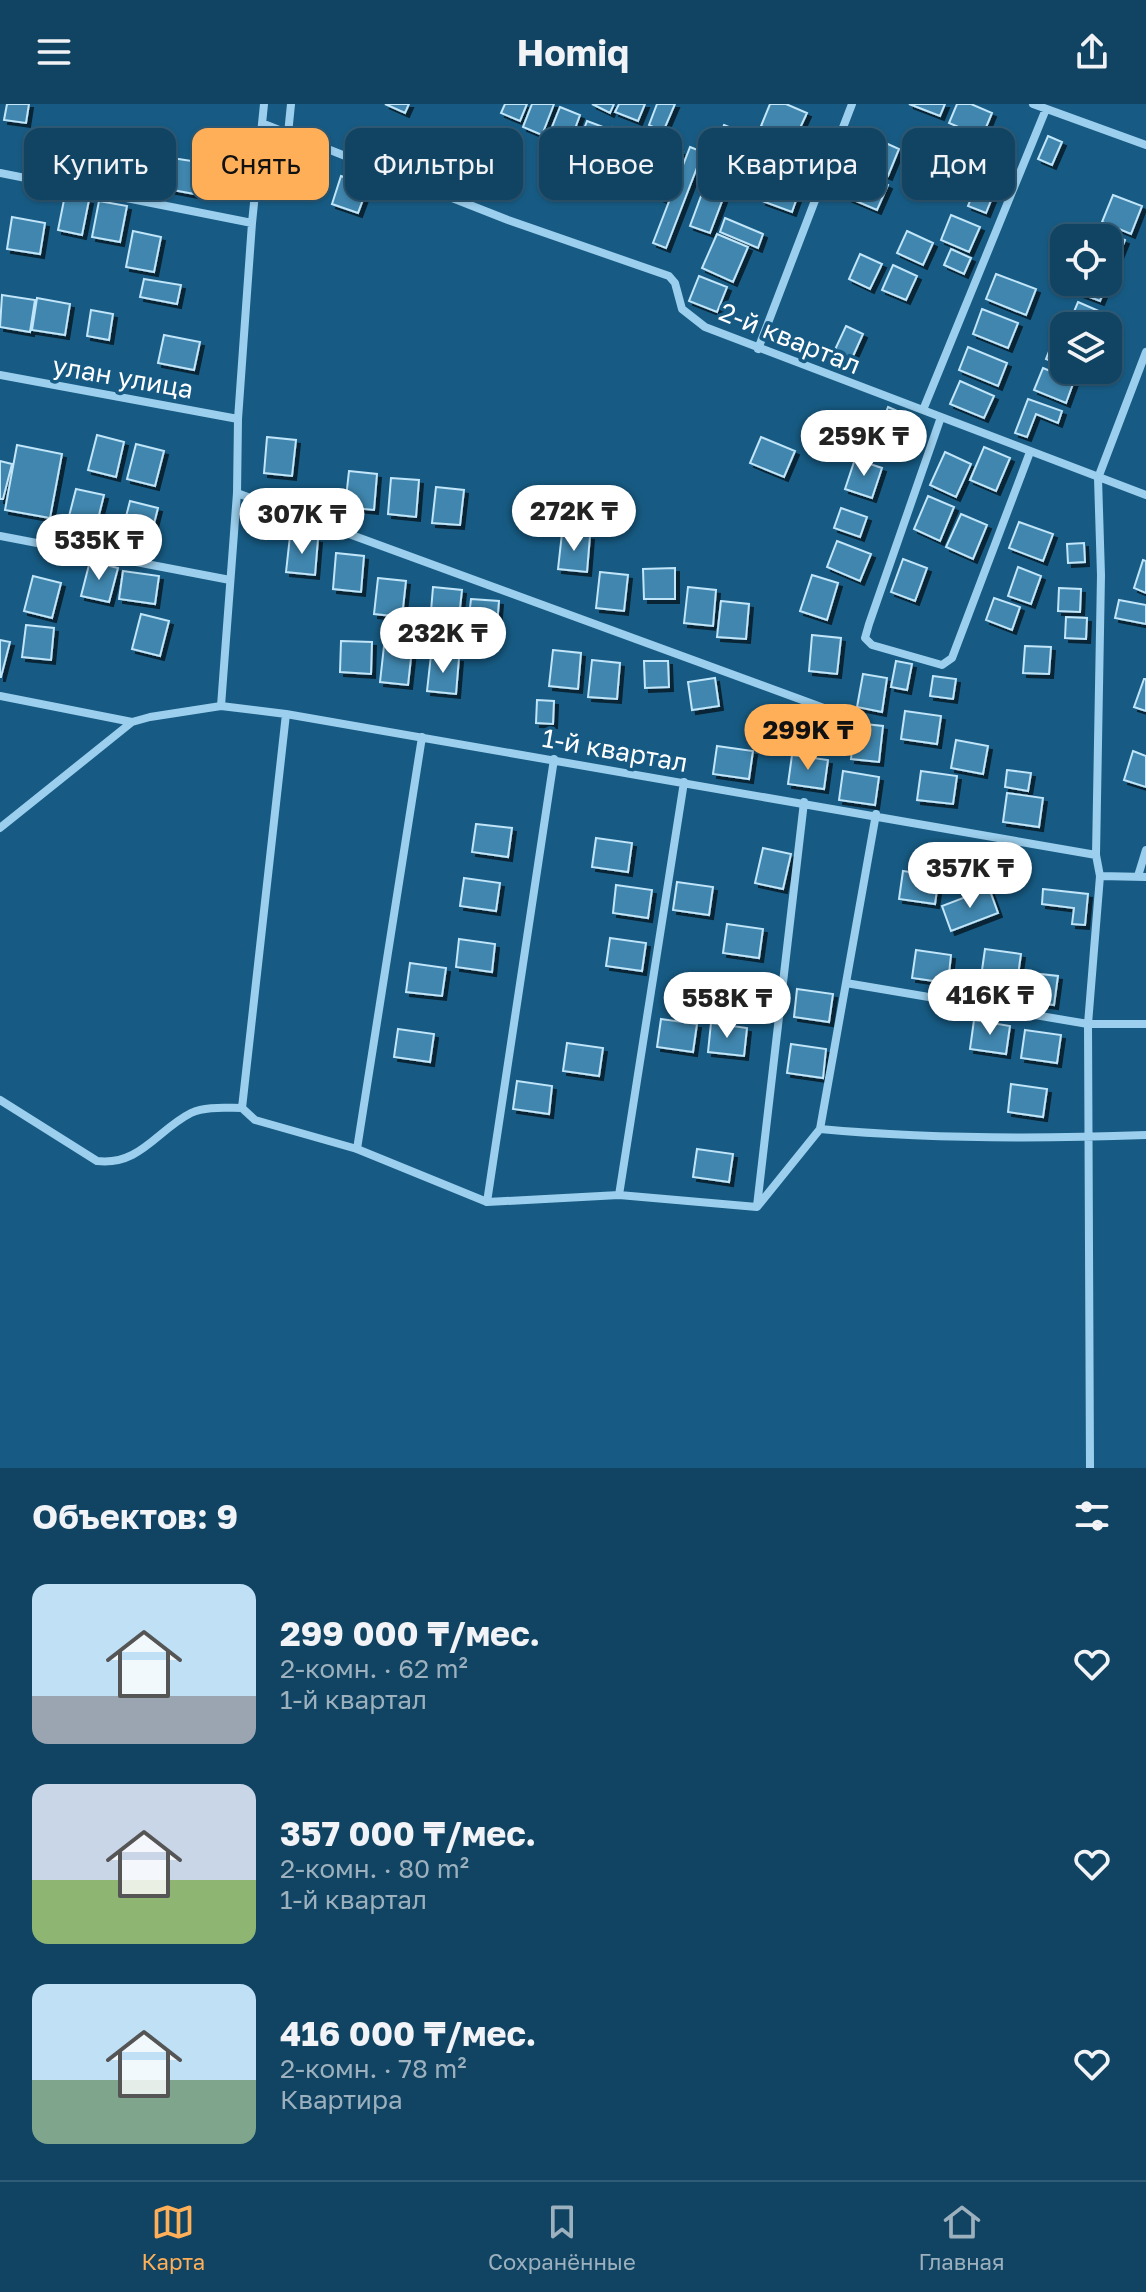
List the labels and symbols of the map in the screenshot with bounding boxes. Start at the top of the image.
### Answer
street label: 2-й квартал [715,296,865,380]
street label: улан улица [50,349,196,405]
pin: 259K ₸ [799,410,929,478]
pin: 272K ₸ [509,485,639,553]
pin: 307K ₸ [237,488,367,556]
pin: 535K ₸ [34,514,164,582]
pin: 232K ₸ [378,607,508,675]
pin: 299K ₸ [743,704,873,772]
street label: 1-й квартал [540,722,690,778]
pin: 357K ₸ [905,842,1035,910]
pin: 416K ₸ [925,969,1055,1037]
pin: 558K ₸ [662,972,792,1040]

